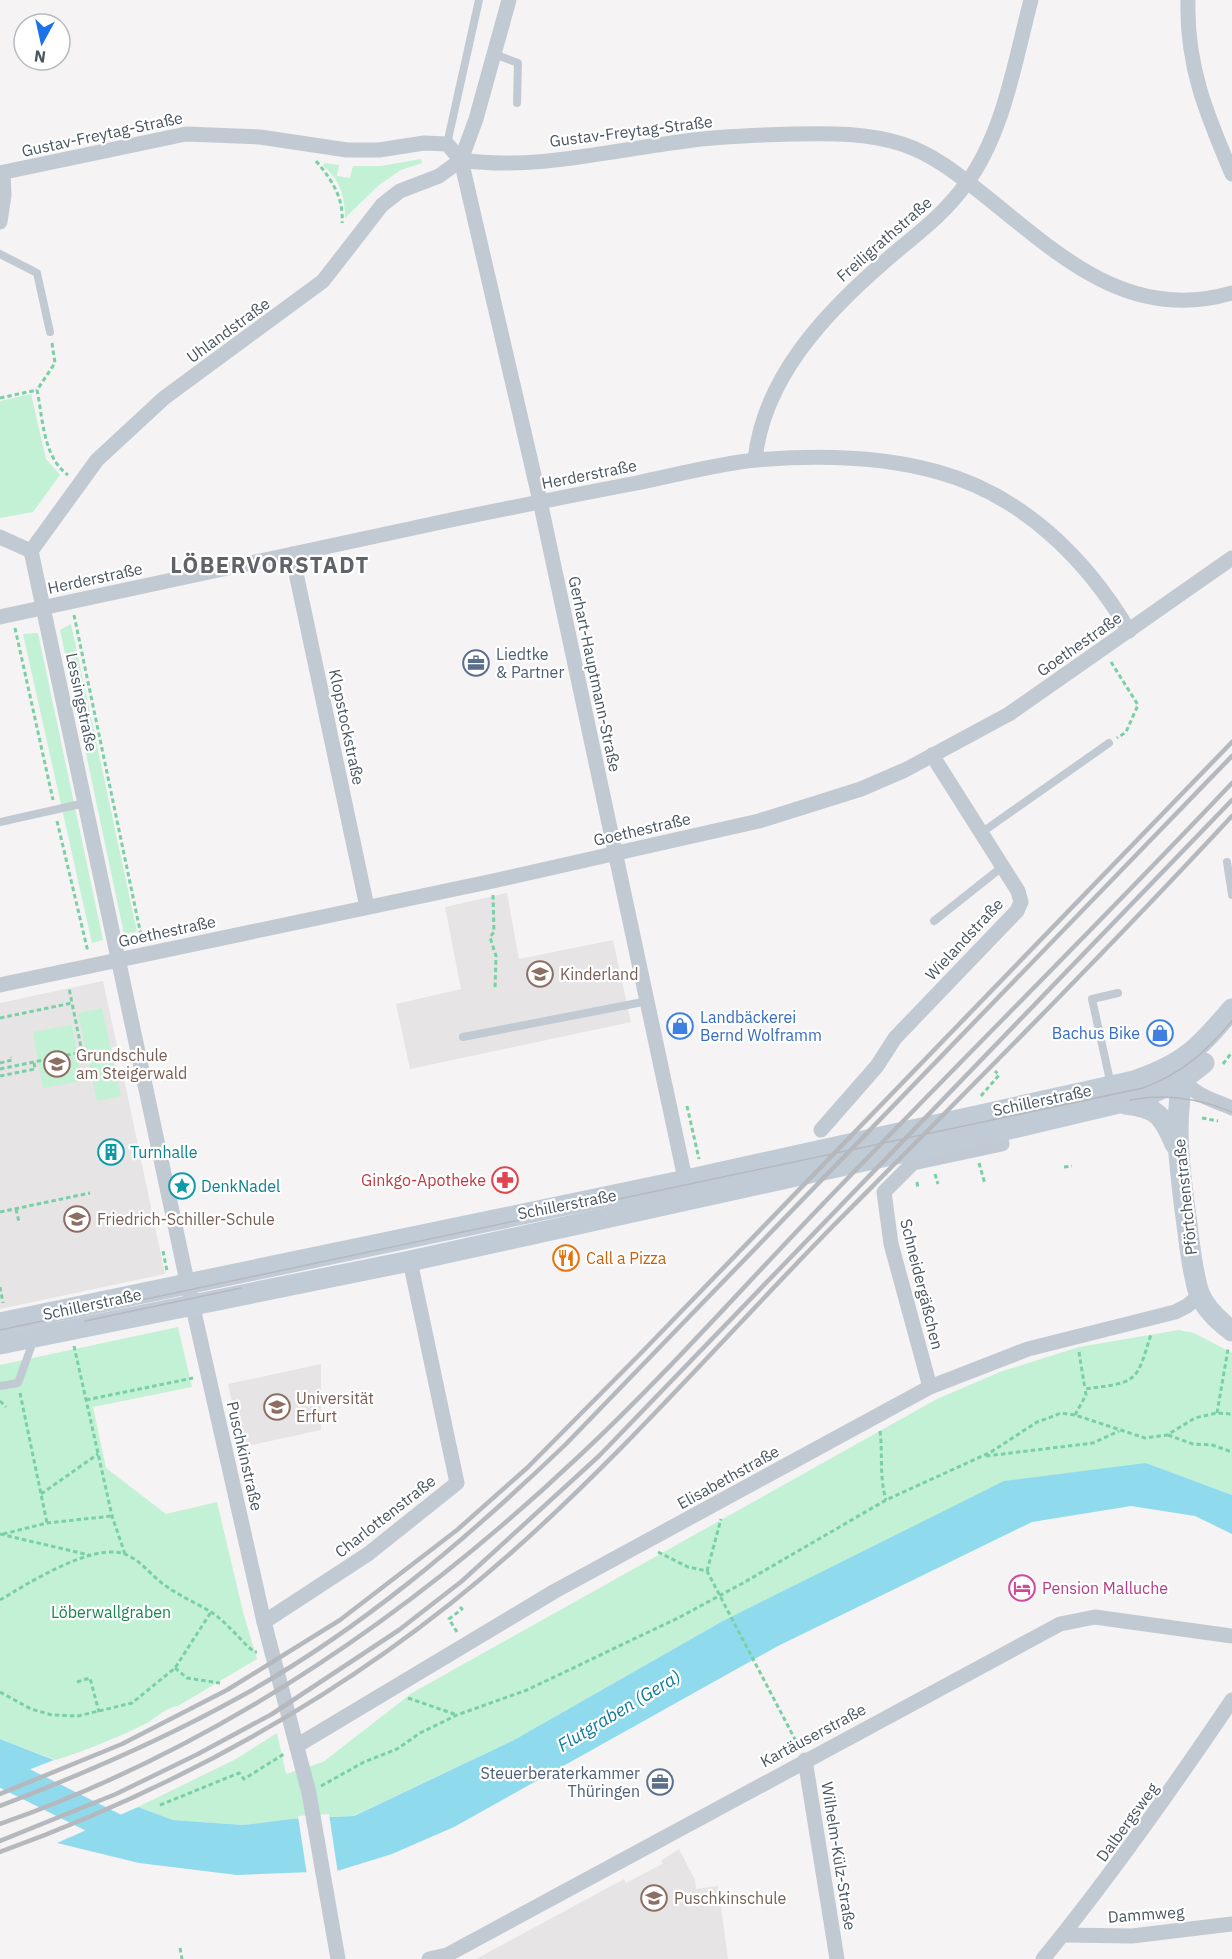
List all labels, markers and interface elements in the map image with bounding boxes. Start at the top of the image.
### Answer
north arrow [12,12,72,72]
text: N [33,46,47,68]
street label: Gustav-Freytag-Straße [20,107,185,161]
street label: Gustav-Freytag-Straße [548,111,714,151]
street label: Freiligrathstraße [832,192,936,286]
street label: Uhlandstraße [183,293,274,367]
street label: Herderstraße [540,455,638,493]
district label: LÖBERVORSTADT [170,550,370,579]
street label: Herderstraße [46,558,144,598]
street label: Gerhart-Hauptmann-Straße [564,574,626,774]
street label: Goethestraße [1033,607,1125,681]
place label: Liedtke & Partner [496,644,564,682]
office icon: Liedtke & Partner [461,648,491,678]
street label: Lessingstraße [62,651,102,753]
street label: Klopstockstraße [325,667,369,787]
street label: Goethestraße [592,808,693,850]
street label: Wielandstraße [921,894,1007,984]
street label: Goethestraße [116,911,218,951]
school or university icon: Kinderland [525,959,555,989]
place label: Kinderland [560,964,638,984]
place label: Landbäckerei Bernd Wolframm [700,1007,822,1045]
shop icon: Landbäckerei Bernd Wolframm [665,1011,695,1041]
shop icon: Bachus Bike [1145,1018,1175,1048]
place label: Bachus Bike [1052,1023,1140,1043]
place label: Grundschule am Steigerwald [76,1045,187,1083]
school or university icon: Grundschule am Steigerwald [42,1049,72,1079]
street label: Schillerstraße [991,1080,1093,1120]
building icon: Turnhalle [96,1137,126,1167]
street label: Pförtchenstraße [1169,1138,1201,1256]
place label: Turnhalle [130,1142,198,1162]
pharmacy icon: Ginkgo-Apotheke [490,1165,520,1195]
place label: Ginkgo-Apotheke [361,1170,486,1190]
place icon: DenkNadel [167,1171,197,1201]
place label: DenkNadel [201,1176,280,1196]
street label: Schillerstraße [516,1185,618,1223]
school or university icon: Friedrich-Schiller-Schule [62,1204,92,1234]
place label: Friedrich-Schiller-Schule [97,1209,275,1229]
street label: Schneidergäßchen [896,1217,948,1351]
restaurant icon: Call a Pizza [551,1243,581,1273]
place label: Call a Pizza [586,1248,667,1268]
street label: Schillerstraße [41,1284,143,1324]
place label: Universität Erfurt [296,1388,374,1426]
school or university icon: Universität Erfurt [262,1392,292,1422]
street label: Puschkinstraße [223,1399,267,1513]
street label: Elisabethstraße [674,1441,783,1513]
street label: Charlottenstraße [331,1470,440,1562]
hotel icon: Pension Malluche [1007,1573,1037,1603]
place label: Pension Malluche [1042,1578,1168,1598]
park label: Löberwallgraben [51,1602,171,1622]
water label: Flutgraben (Gera) [553,1665,685,1756]
street label: Kartäuserstraße [757,1699,869,1771]
place label: Steuerberaterkammer Thüringen [481,1763,640,1801]
office icon: Steuerberaterkammer Thüringen [645,1767,675,1797]
street label: Dalbergsweg [1092,1778,1163,1865]
street label: Wilhelm-Külz-Straße [817,1780,861,1932]
school or university icon: Puschkinschule [639,1883,669,1913]
place label: Puschkinschule [674,1888,787,1908]
street label: Dammweg [1107,1901,1185,1927]

